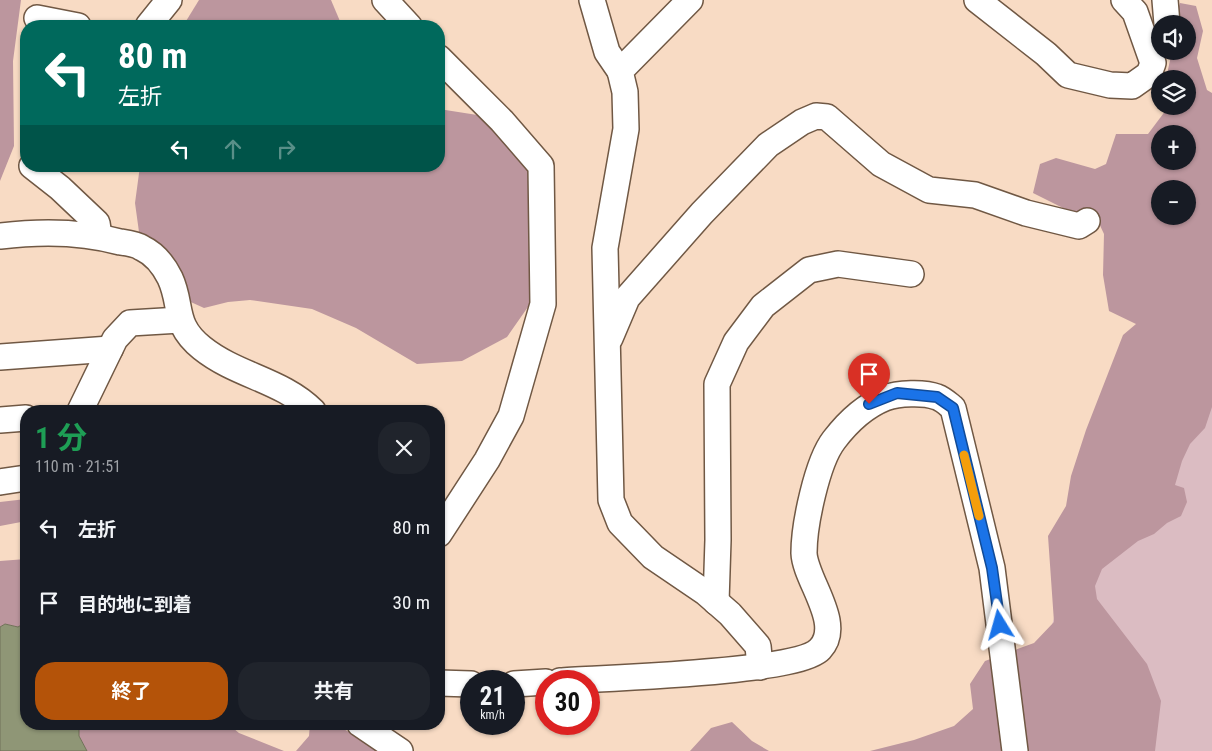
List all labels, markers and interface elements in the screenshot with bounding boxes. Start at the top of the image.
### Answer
map controls [1151,15,1196,225]
button: sound [1151,15,1196,60]
text: 80 m [118,36,187,77]
icon: left [35,40,100,105]
button: layers [1151,70,1196,115]
text: 左折 [118,84,162,109]
button: + [1151,125,1196,170]
icon: left [166,135,194,163]
icon: ahead [219,135,247,163]
icon: right [272,135,300,163]
button: − [1151,180,1196,225]
pin [848,353,890,404]
icon: arrive [855,360,883,388]
text: 1 分 [35,420,87,455]
button: close [378,422,430,474]
text: 110 m · 21:51 [35,457,121,476]
icon: left [35,514,63,542]
text: 80 m [393,516,430,539]
text: 左折 [78,518,116,541]
icon: arrive [35,589,63,617]
text: 30 m [393,591,430,614]
text: 目的地に到着 [78,593,192,616]
position arrow [973,598,1025,650]
button: 終了 [35,662,228,720]
button: 共有 [238,662,430,720]
speed limit sign: 30 [535,670,600,735]
text: 21 [480,682,505,711]
text: km/h [480,708,505,722]

